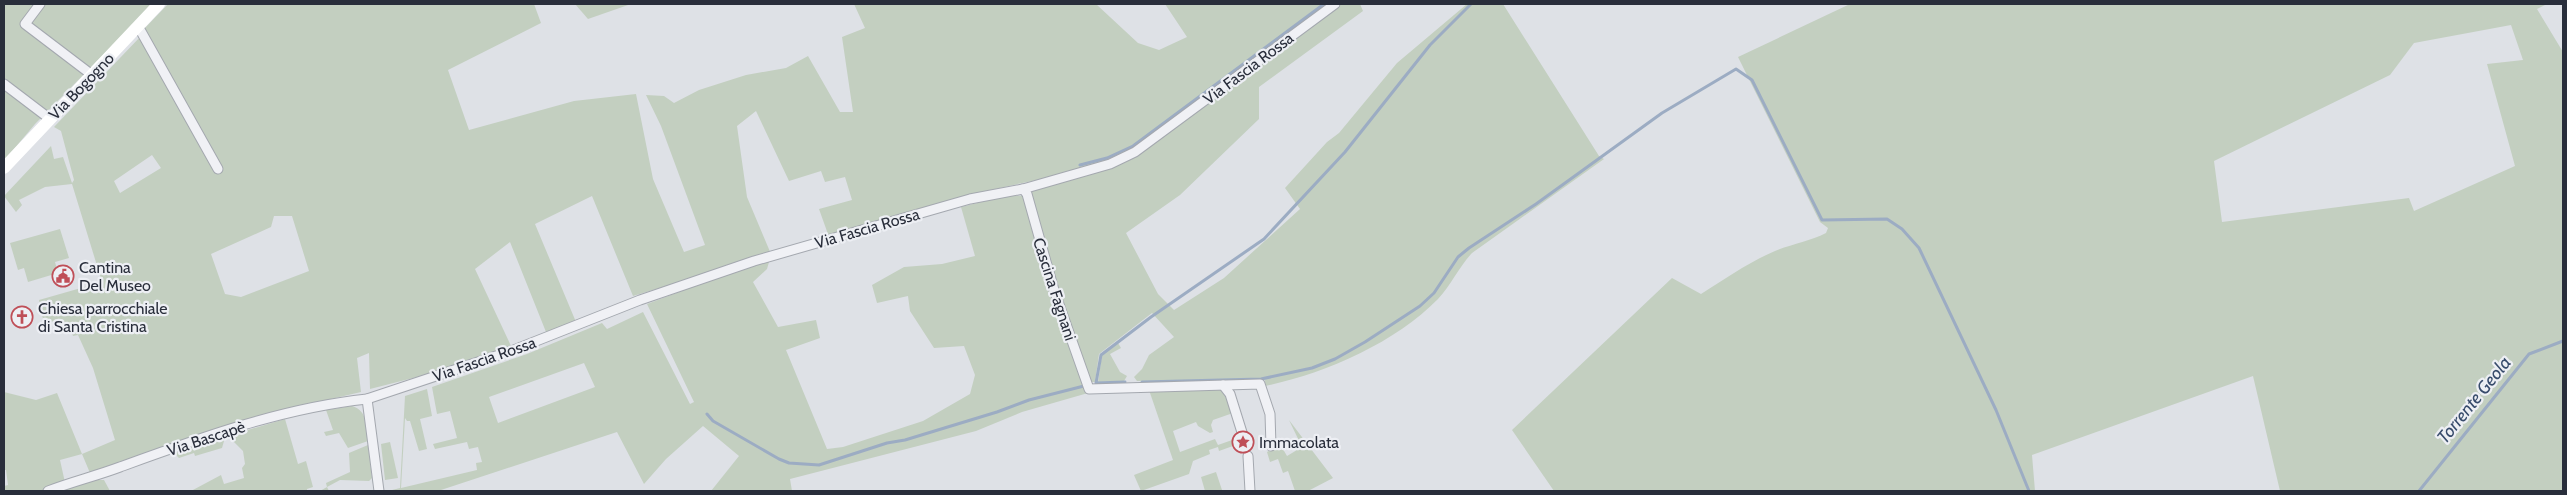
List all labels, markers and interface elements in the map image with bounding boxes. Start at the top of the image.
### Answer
street label: Via Fascia Rossa [1199,28,1297,108]
street label: Via Bogogno [45,49,118,124]
street label: Via Fascia Rossa [813,204,922,252]
street label: Cascina Fagnani [1029,235,1080,343]
place label: Cantina Del Museo [79,258,151,295]
public building icon: Cantina Del Museo [51,264,75,288]
place label: Chiesa parrocchiale di Santa Cristina [38,299,167,336]
church icon: Chiesa parrocchiale di Santa Cristina [10,305,34,329]
street label: Via Fascia Rossa [430,333,539,386]
water label: Torrente Geola [2432,352,2516,448]
street label: Via Bascapè [165,417,248,460]
place icon: Immacolata [1231,430,1255,454]
place label: Immacolata [1259,433,1339,452]

